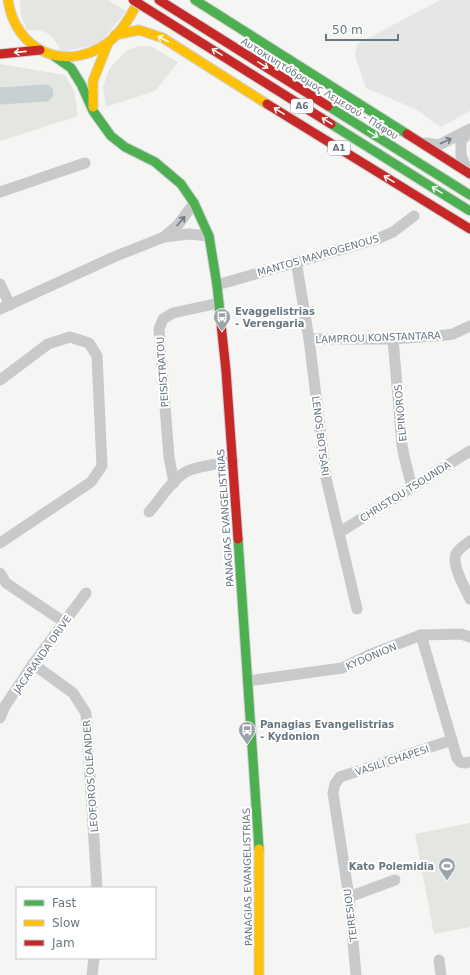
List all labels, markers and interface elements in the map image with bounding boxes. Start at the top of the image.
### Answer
scale bar [326,16,398,42]
text: 50 m [332,23,363,37]
one-way arrow [157,35,169,42]
street label: Αυτοκινητόδρομος Λεμεσού - Πάφου [239,35,400,142]
one-way arrow [211,48,223,56]
one-way arrow [14,49,27,56]
one-way arrow [257,62,269,70]
road number: A6 [291,99,313,113]
one-way arrow [274,107,285,115]
one-way arrow [321,117,333,125]
one-way arrow [367,130,378,138]
one-way arrow [440,137,452,144]
road number: A1 [328,141,350,155]
one-way arrow [383,175,395,183]
one-way arrow [431,186,443,194]
one-way arrow [176,216,185,226]
street label: MANTOS MAVROGENOUS [256,233,380,278]
place label: Evaggelistrias - Verengaria [235,306,315,329]
bus stop icon: Evaggelistrias - Verengaria [212,307,232,332]
street label: LAMPROU KONSTANTARA [315,330,441,345]
street label: PEISISTRATOU [155,336,170,408]
street label: ELPINOROS [393,384,408,442]
street label: LENOS BOTSARI [310,395,331,477]
street label: PANAGIAS EVANGELISTRIAS [215,449,236,587]
street label: CHRISTOU TSOUNDA [358,459,453,524]
street label: JACARANDA DRIVE [11,613,73,696]
street label: KYDONION [344,641,398,672]
street label: LEOFOROS OLEANDER [81,719,100,833]
place label: Panagias Evangelistrias - Kydonion [260,719,394,742]
bus stop icon: Panagias Evangelistrias - Kydonion [237,720,257,745]
street label: VASILI CHAPESI [354,743,430,778]
street label: PANAGIAS EVANGELISTRIAS [241,808,254,946]
sports icon: Kato Polemidia [437,856,457,881]
place label: Kato Polemidia [349,861,434,872]
legend [16,887,156,959]
street label: TEIRESIOU [342,888,359,943]
text: Fast [52,896,76,910]
text: Slow [52,916,80,930]
text: Jam [51,936,75,950]

